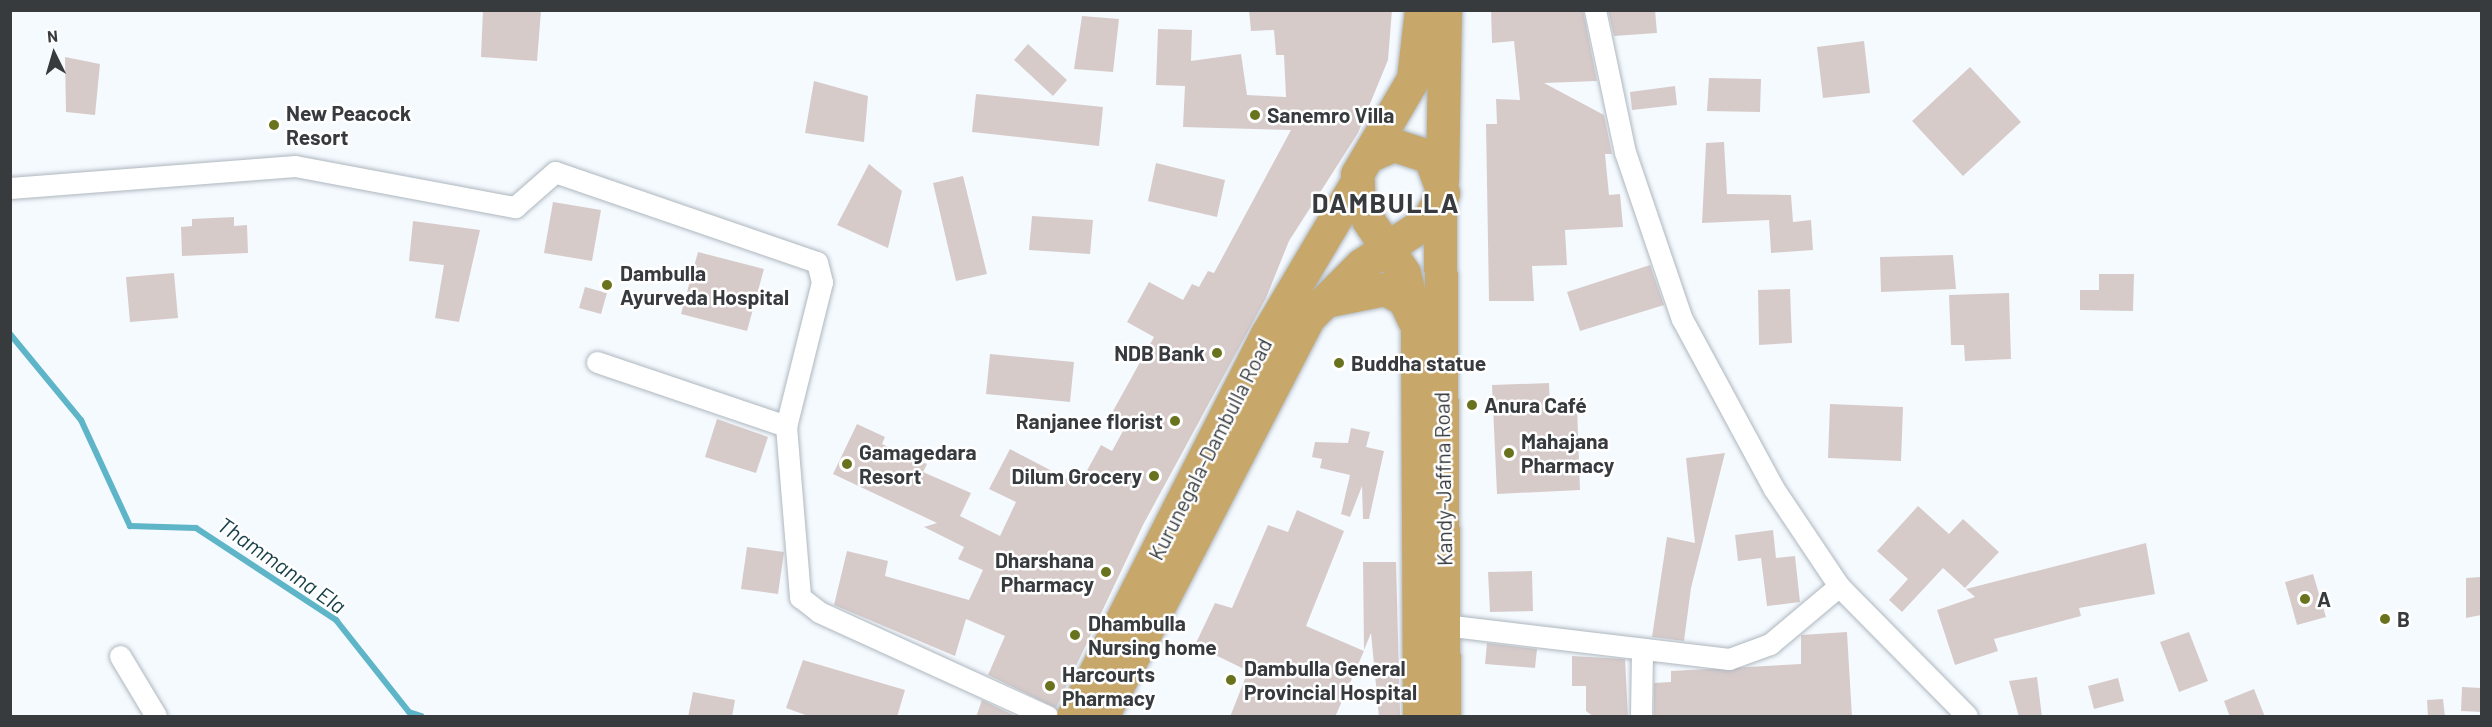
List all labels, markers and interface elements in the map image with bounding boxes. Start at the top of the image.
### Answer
north arrow [24,24,84,84]
text: N [46,26,59,45]
place label: New Peacock Resort [286,100,411,150]
place label: Sanemro Villa [1267,102,1394,128]
marker: Sanemro Villa [1248,108,1262,122]
marker: New Peacock Resort [267,118,281,132]
district label: DAMBULLA [1312,187,1460,219]
place label: Dambulla Ayurveda Hospital [620,260,789,310]
marker: Dambulla Ayurveda Hospital [598,276,616,294]
street label: Kurunegala-Dambulla Road [1143,334,1277,564]
place label: NDB Bank [1114,340,1205,366]
marker: NDB Bank [1210,346,1224,360]
place label: Buddha statue [1351,350,1486,376]
marker: Buddha statue [1332,356,1346,370]
street label: Kandy-Jaffna Road [1429,392,1457,566]
place label: Anura Café [1484,392,1587,418]
marker: Anura Café [1465,398,1479,412]
place label: Ranjanee florist [1016,408,1163,434]
marker: Ranjanee florist [1168,414,1182,428]
place label: Mahajana Pharmacy [1521,428,1614,478]
place label: Gamagedara Resort [859,439,977,489]
marker: Mahajana Pharmacy [1502,446,1516,460]
marker: Gamagedara Resort [840,457,854,471]
place label: Dilum Grocery [1012,463,1142,489]
marker: Dilum Grocery [1147,469,1161,483]
water label: Thammanna Ela [213,511,351,619]
place label: Dharshana Pharmacy [995,547,1094,597]
marker: Dharshana Pharmacy [1099,565,1113,579]
place label: A [2317,586,2331,612]
marker: A [2298,592,2312,606]
place label: B [2397,606,2410,632]
place label: Dhambulla Nursing home [1088,610,1217,660]
marker: B [2378,612,2392,626]
marker: Dhambulla Nursing home [1066,626,1084,644]
place label: Dambulla General Provincial Hospital [1244,655,1417,705]
place label: Harcourts Pharmacy [1062,661,1155,711]
marker: Dambulla General Provincial Hospital [1222,671,1240,689]
marker: Harcourts Pharmacy [1043,679,1057,693]

